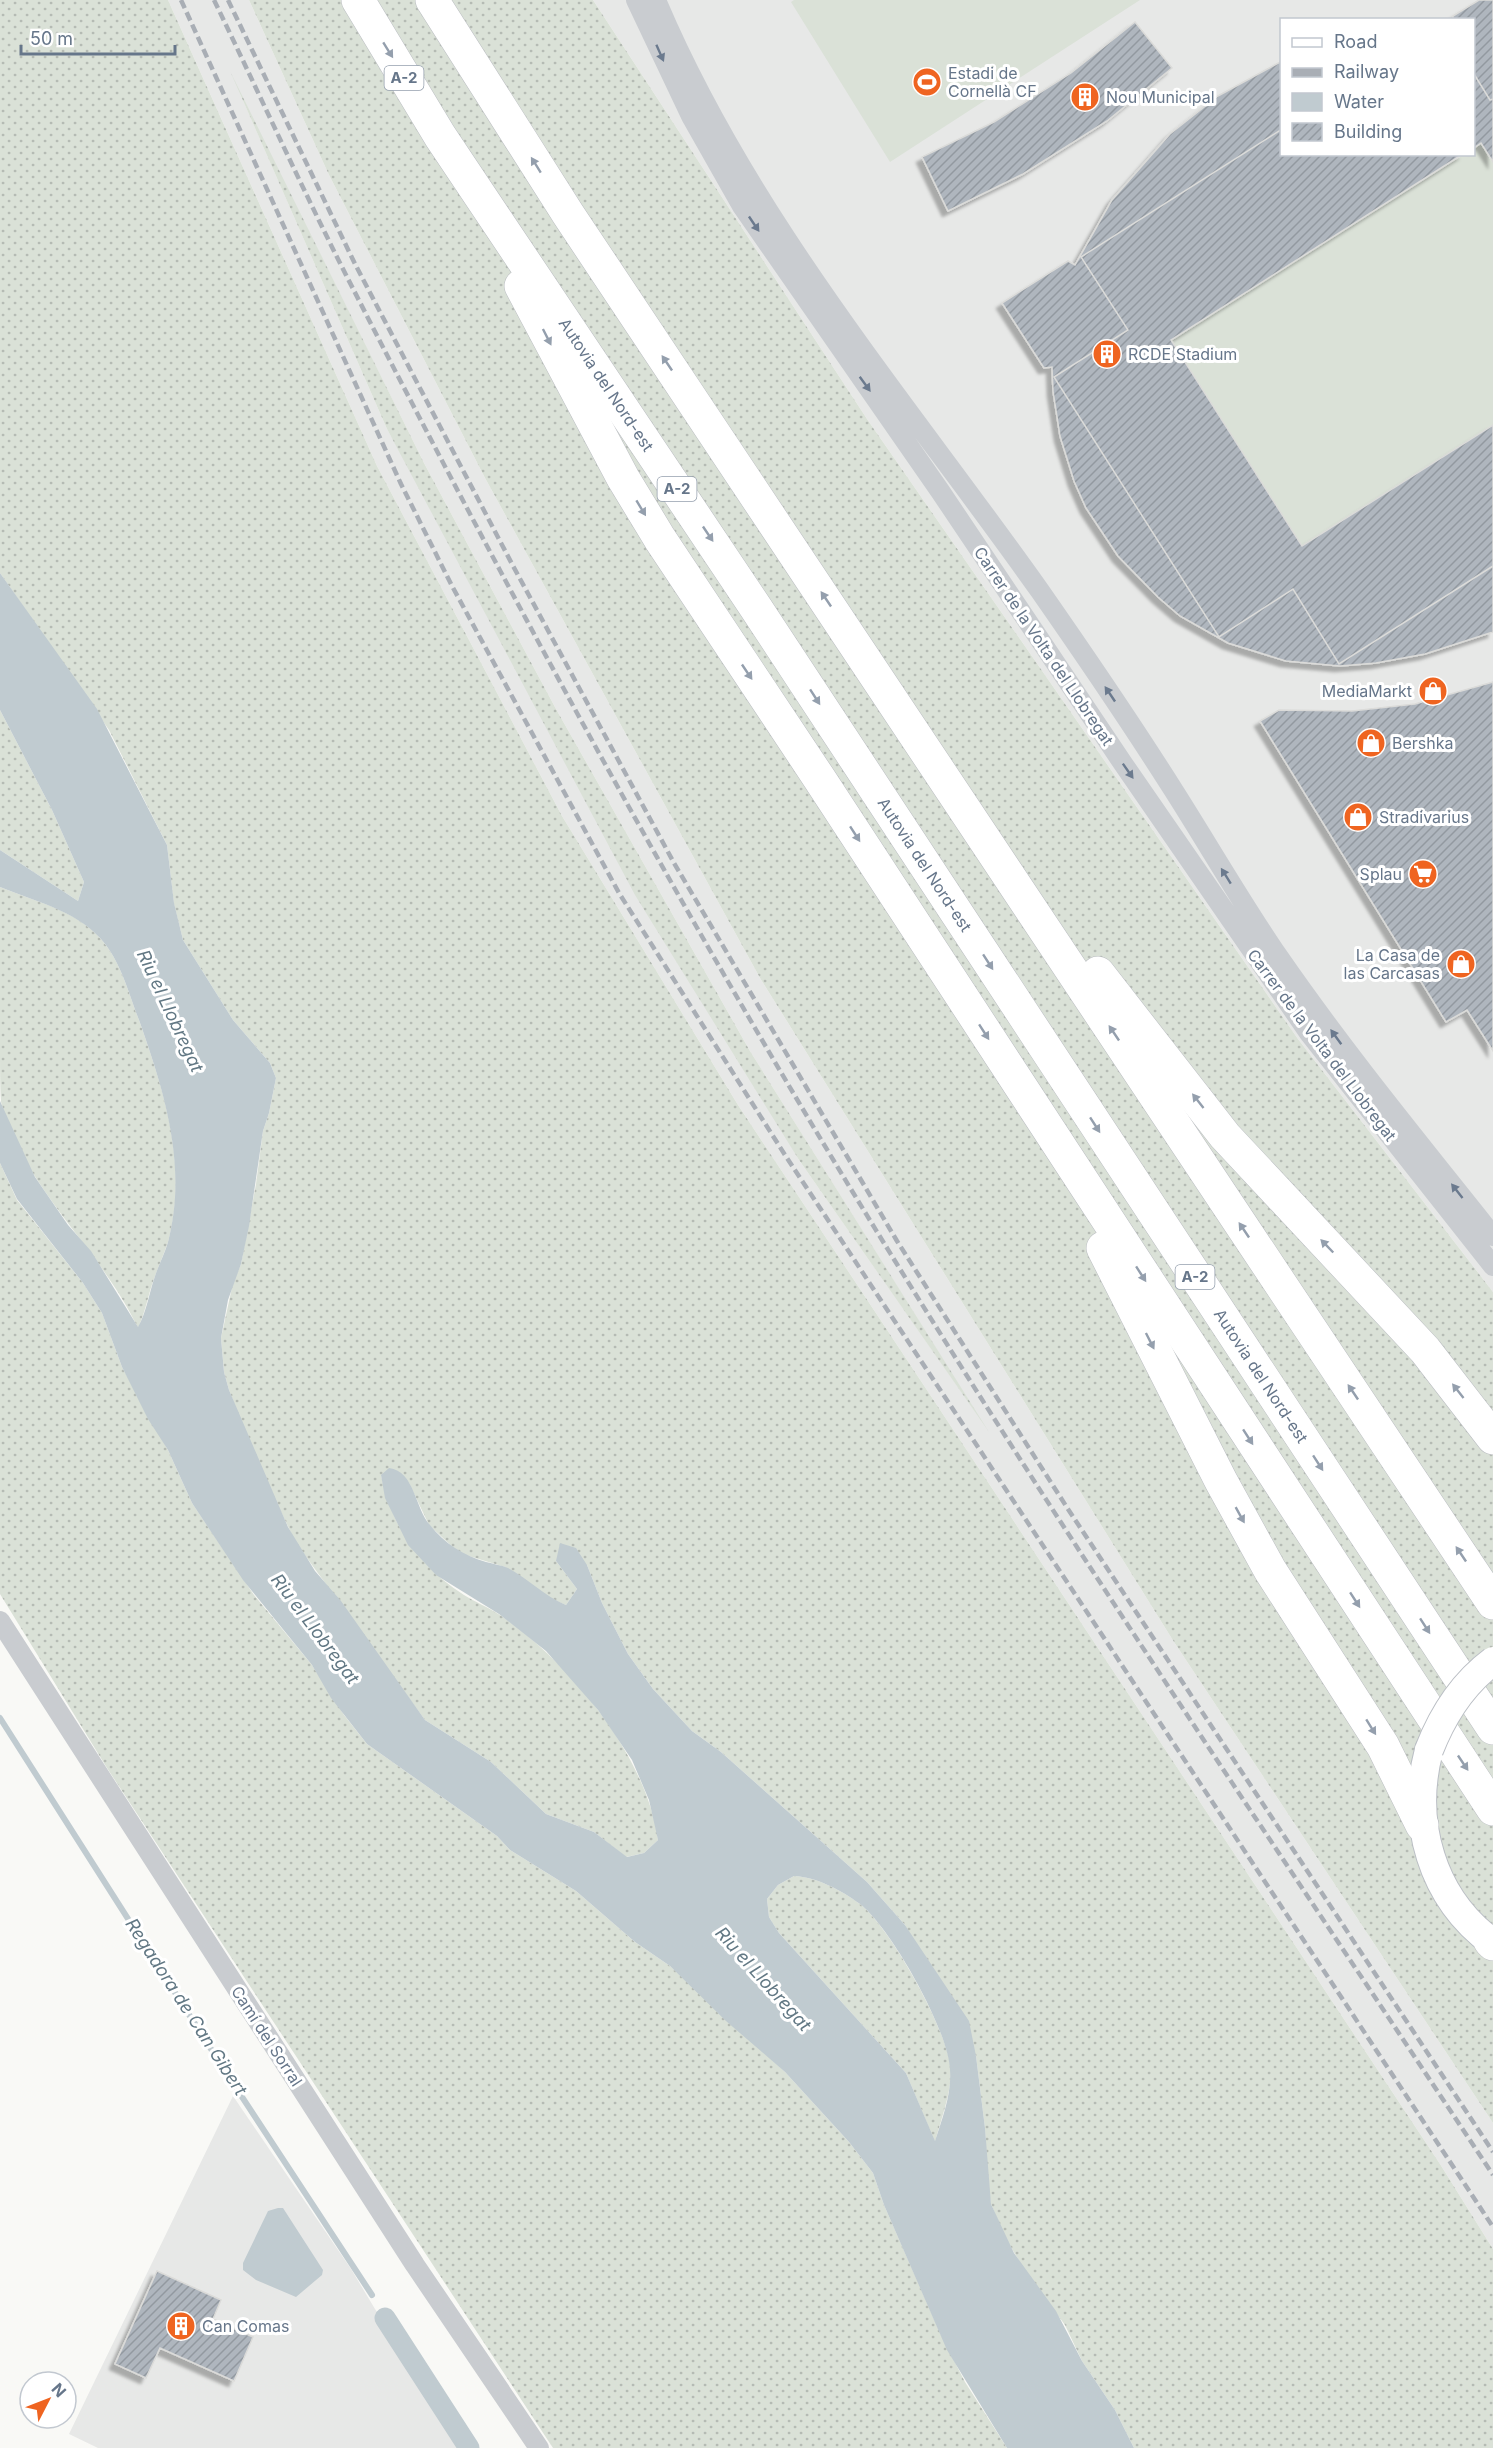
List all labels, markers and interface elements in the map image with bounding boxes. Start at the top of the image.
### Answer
scale bar [21,18,176,56]
legend [1280,18,1475,156]
text: 50 m [30,28,73,49]
text: Road [1334,31,1377,52]
one-way arrow [382,42,393,58]
one-way arrow [655,45,665,63]
text: Railway [1334,61,1399,82]
place label: Estadi de Cornellà CF [948,63,1037,101]
road number: A-2 [384,66,424,90]
sports icon: Estadi de Cornellà CF [911,66,943,98]
building icon: Nou Municipal [1069,81,1101,113]
place label: Nou Municipal [1106,87,1215,107]
text: Water [1334,91,1384,112]
text: Building [1334,121,1402,142]
one-way arrow [531,157,542,173]
one-way arrow [748,216,759,232]
street label: Autovia del Nord-est [555,314,658,455]
one-way arrow [541,328,551,346]
building icon: RCDE Stadium [1091,338,1123,370]
place label: RCDE Stadium [1128,344,1237,364]
one-way arrow [661,355,673,371]
one-way arrow [859,376,871,392]
road number: A-2 [658,477,696,501]
one-way arrow [635,500,646,516]
one-way arrow [702,526,713,543]
street label: Carrer de la Volta del Llobregat [970,543,1118,749]
one-way arrow [820,591,831,607]
one-way arrow [741,663,753,679]
shop icon: MediaMarkt [1417,675,1449,707]
place label: MediaMarkt [1322,681,1412,701]
one-way arrow [1104,687,1116,703]
one-way arrow [809,689,820,705]
shop icon: Bershka [1355,727,1387,759]
place label: Bershka [1392,733,1454,753]
one-way arrow [1122,763,1134,779]
street label: Autovia del Nord-est [874,794,976,935]
shop icon: Stradivarius [1342,801,1374,833]
place label: Stradivarius [1379,807,1469,827]
one-way arrow [849,825,861,841]
supermarket icon: Splau [1407,858,1439,890]
place label: Splau [1360,864,1402,884]
one-way arrow [1221,868,1232,884]
street label: Carrer de la Volta del Llobregat [1243,945,1401,1145]
place label: La Casa de las Carcasas [1344,945,1440,983]
water label: Riu el Llobregat [133,946,208,1076]
shop icon: La Casa de las Carcasas [1445,948,1477,980]
one-way arrow [982,954,993,970]
one-way arrow [978,1024,990,1040]
one-way arrow [1109,1025,1120,1041]
one-way arrow [1331,1030,1343,1045]
one-way arrow [1191,1093,1204,1109]
one-way arrow [1089,1117,1100,1133]
one-way arrow [1451,1183,1463,1198]
one-way arrow [1239,1221,1250,1238]
one-way arrow [1320,1239,1334,1254]
road number: A-2 [1176,1265,1214,1289]
one-way arrow [1136,1266,1147,1282]
street label: Autovia del Nord-est [1210,1305,1313,1447]
one-way arrow [1146,1333,1155,1350]
one-way arrow [1451,1383,1464,1399]
one-way arrow [1347,1384,1358,1400]
one-way arrow [1242,1429,1253,1445]
one-way arrow [1312,1455,1323,1471]
one-way arrow [1235,1506,1245,1523]
one-way arrow [1455,1546,1466,1562]
water label: Riu el Llobregat [267,1569,364,1689]
one-way arrow [1349,1592,1360,1608]
one-way arrow [1419,1618,1430,1634]
one-way arrow [1365,1719,1376,1735]
one-way arrow [1457,1755,1468,1771]
water label: Regadora de Can Gibert [121,1914,252,2100]
water label: Riu el Llobregat [711,1922,816,2036]
street label: Camí del Sorral [227,1982,307,2090]
building icon: Can Comas [165,2310,197,2342]
place label: Can Comas [202,2316,289,2336]
north arrow [18,2370,78,2430]
text: N [48,2379,71,2401]

